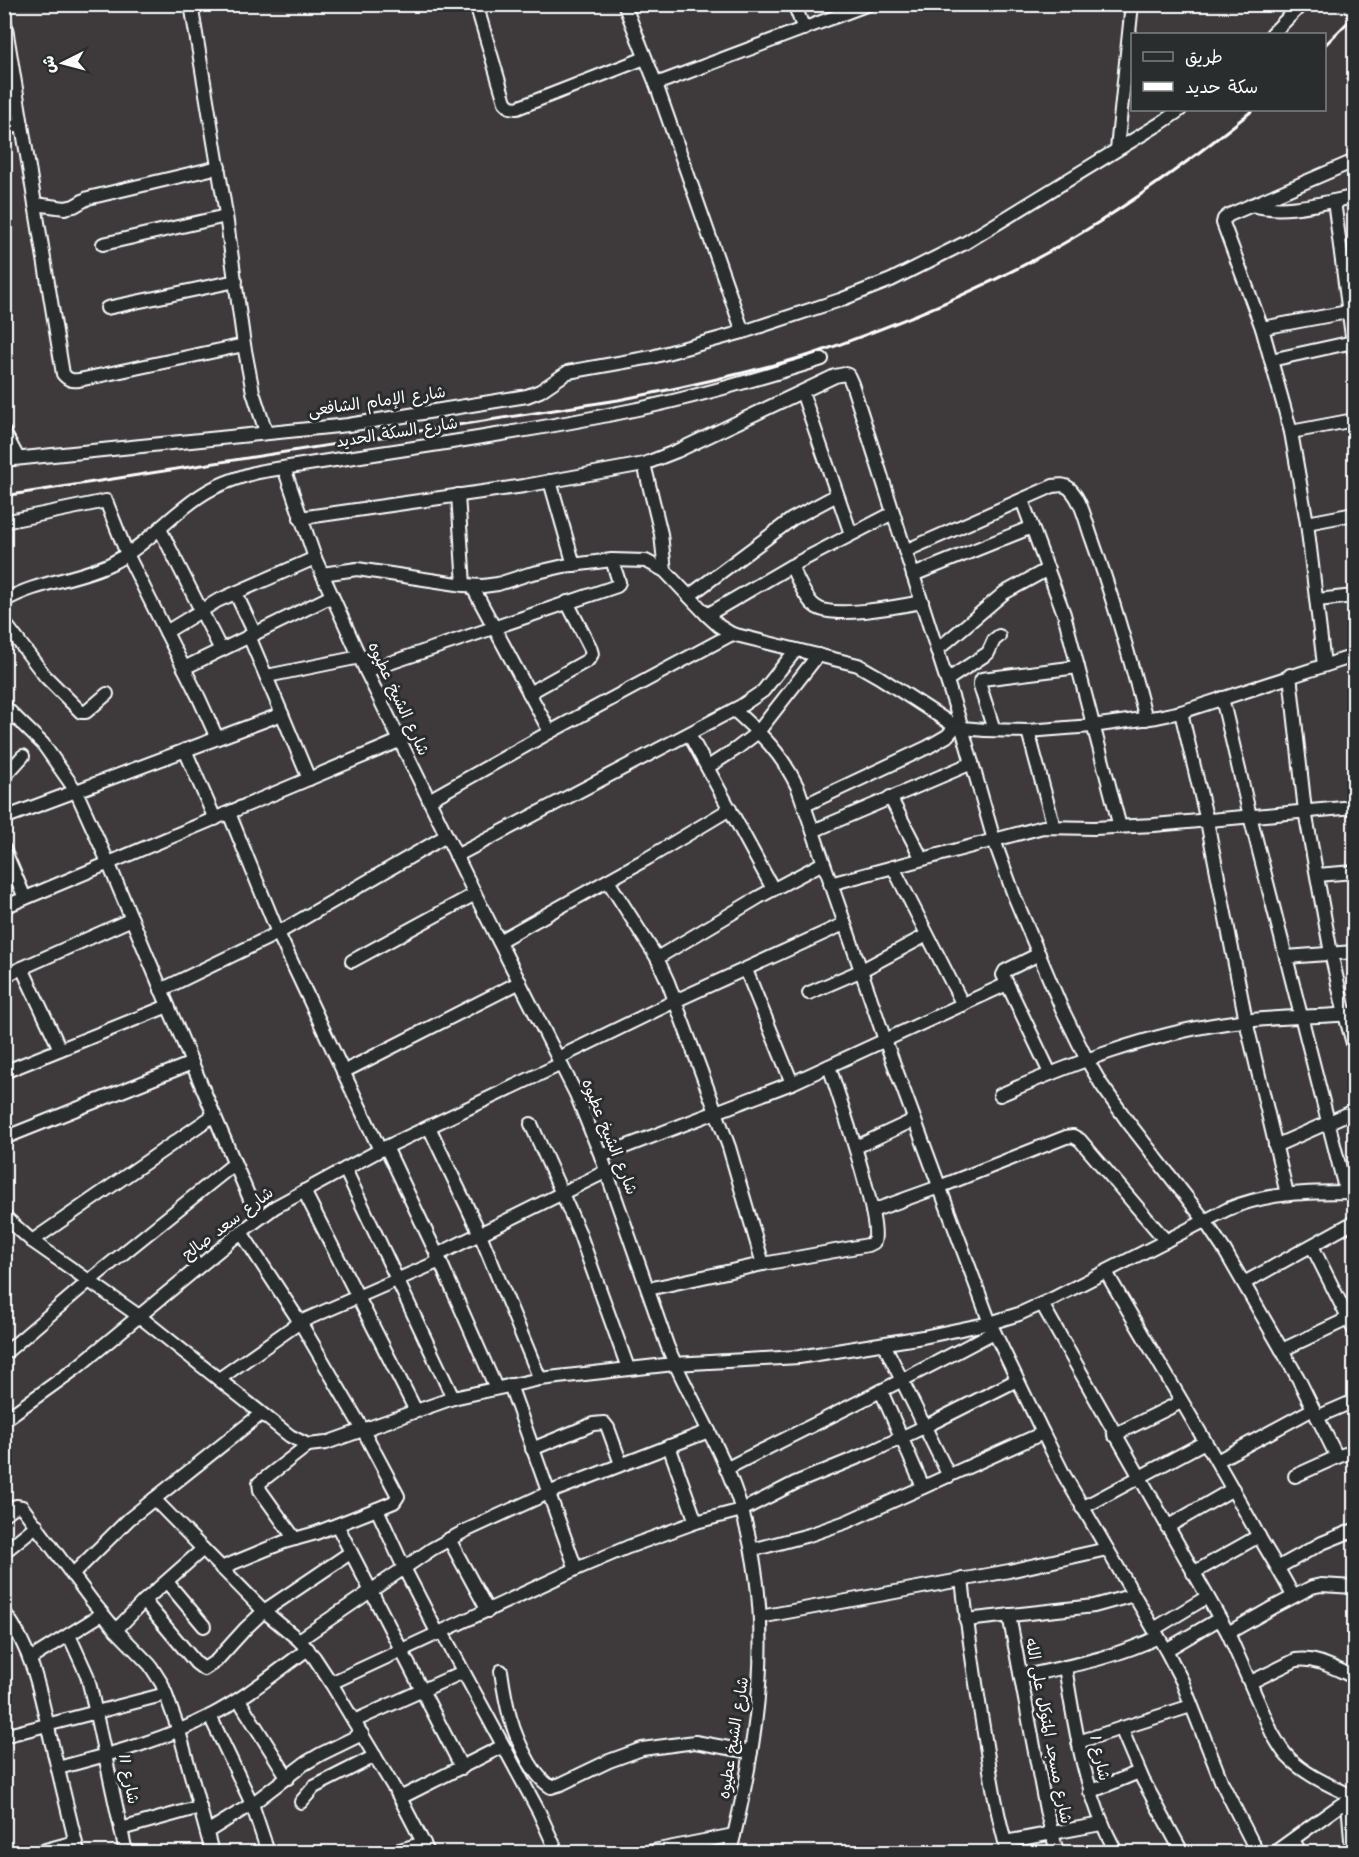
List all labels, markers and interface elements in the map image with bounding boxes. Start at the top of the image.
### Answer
north arrow [33,33,93,93]
legend [1131,33,1326,111]
text: طريق [1185,44,1223,73]
text: ش [36,54,63,74]
text: سكة حديد [1185,74,1258,103]
street label: شارع الإمام الشافعى [307,380,447,424]
street label: شارع السكة الحديد [334,411,460,455]
street label: شارع الشيخ عطيوه [361,638,435,760]
street label: شارع الشيخ عطيوه [574,1075,644,1199]
street label: شارع سعد صالح [177,1181,279,1267]
street label: شارع مسجد المتوكل على الله [1018,1636,1078,1826]
street label: شارع الشيخ عطيوه [712,1675,756,1801]
street label: شارع 1 [1082,1733,1116,1783]
street label: شارع 11 [110,1751,146,1807]

